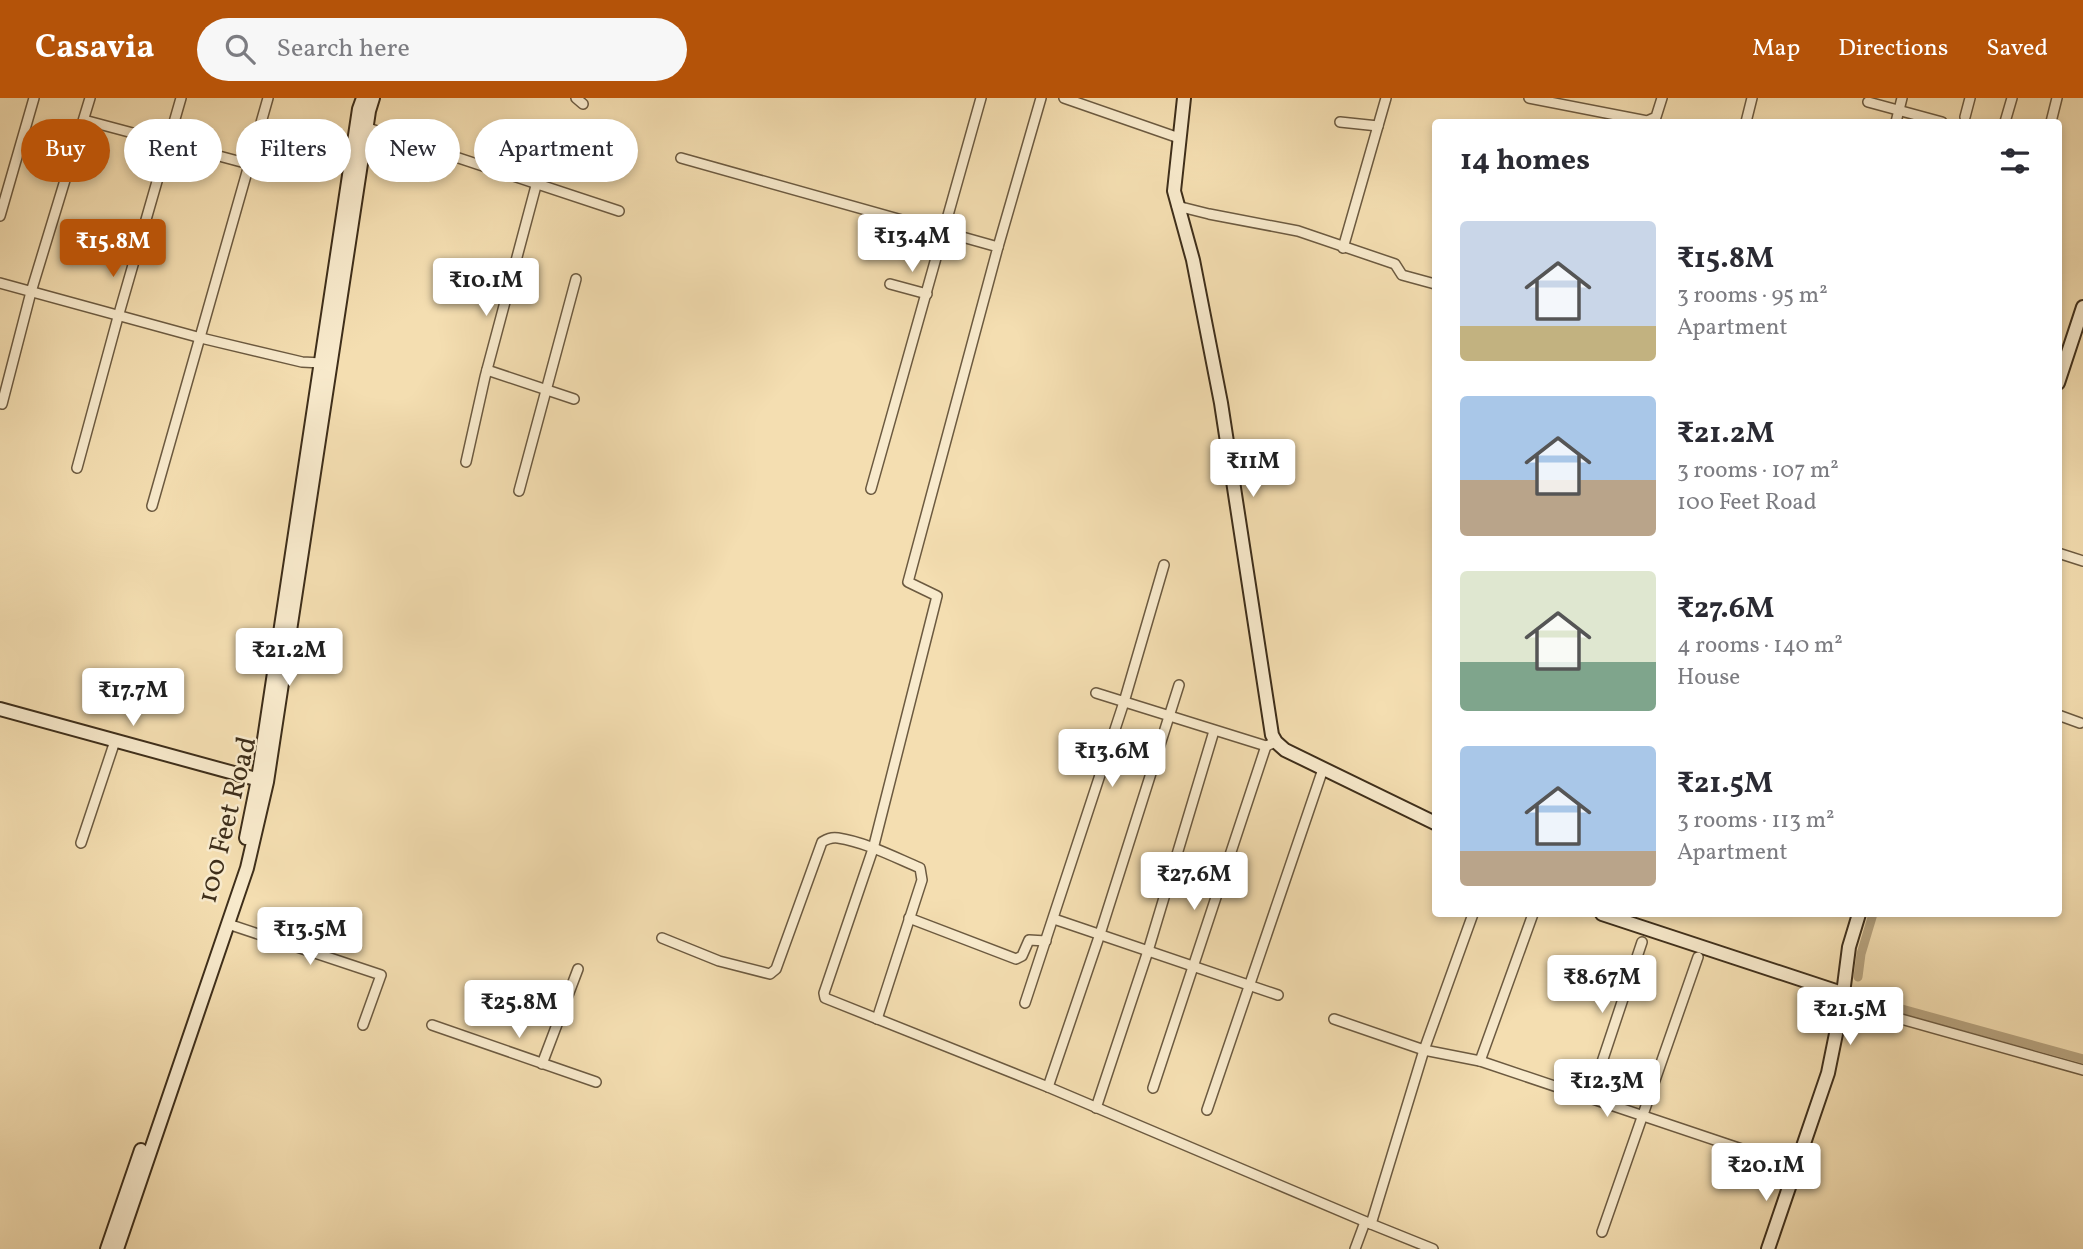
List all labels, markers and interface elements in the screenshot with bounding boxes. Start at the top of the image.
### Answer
search box [197,18,687,81]
text: Casavia [35,26,155,72]
icon: search [221,30,259,68]
text: Search here [277,31,410,67]
text: Map [1752,32,1800,66]
text: Directions [1838,32,1948,66]
text: Saved [1986,32,2048,66]
chip: Buy [21,119,110,182]
chip: Rent [124,119,222,182]
chip: Filters [236,119,351,182]
chip: New [365,119,460,182]
chip: Apartment [474,119,638,182]
text: 14 homes [1460,140,1590,182]
icon: filters [1996,142,2034,180]
pin: ₹13.4M [855,214,969,274]
pin: ₹15.8M [56,220,170,279]
text: ₹13.4M [874,221,950,253]
text: ₹15.8M [76,226,150,258]
text: ₹15.8M [1677,238,1774,280]
icon: home [1516,249,1600,333]
pin: ₹10.1M [429,258,543,318]
text: ₹10.1M [449,265,523,297]
text: 3 rooms · 95 m² [1677,280,1828,312]
text: Apartment [1677,312,1788,344]
text: ₹21.2M [1677,413,1774,455]
icon: home [1516,424,1600,508]
pin: ₹11M [1212,440,1294,499]
text: ₹11M [1226,446,1280,478]
text: 3 rooms · 107 m² [1677,455,1839,487]
text: 100 Feet Road [1677,487,1817,519]
text: ₹27.6M [1677,588,1774,630]
icon: home [1516,599,1600,683]
pin: ₹21.2M [232,628,346,688]
text: 4 rooms · 140 m² [1677,630,1843,662]
text: ₹21.2M [252,635,326,667]
text: House [1677,662,1740,694]
pin: ₹17.7M [76,668,190,728]
text: ₹17.7M [98,675,168,707]
pin: ₹13.6M [1055,730,1169,789]
street label: 100 Feet Road [188,733,268,907]
text: ₹13.6M [1074,736,1150,768]
text: ₹21.5M [1677,763,1773,805]
icon: home [1516,774,1600,858]
text: 3 rooms · 113 m² [1677,805,1835,837]
text: Apartment [1677,837,1788,869]
pin: ₹27.6M [1137,852,1251,912]
text: ₹27.6M [1157,859,1231,891]
pin: ₹13.5M [253,908,367,967]
text: ₹13.5M [273,914,347,946]
pin: ₹8.67M [1545,956,1659,1015]
text: ₹8.67M [1563,962,1641,994]
pin: ₹25.8M [462,981,576,1040]
text: ₹25.8M [480,987,558,1019]
pin: ₹21.5M [1793,988,1907,1047]
text: ₹21.5M [1813,994,1887,1026]
pin: ₹12.3M [1550,1060,1664,1119]
text: ₹12.3M [1570,1066,1644,1098]
pin: ₹20.1M [1709,1144,1823,1203]
text: ₹20.1M [1728,1150,1804,1182]

